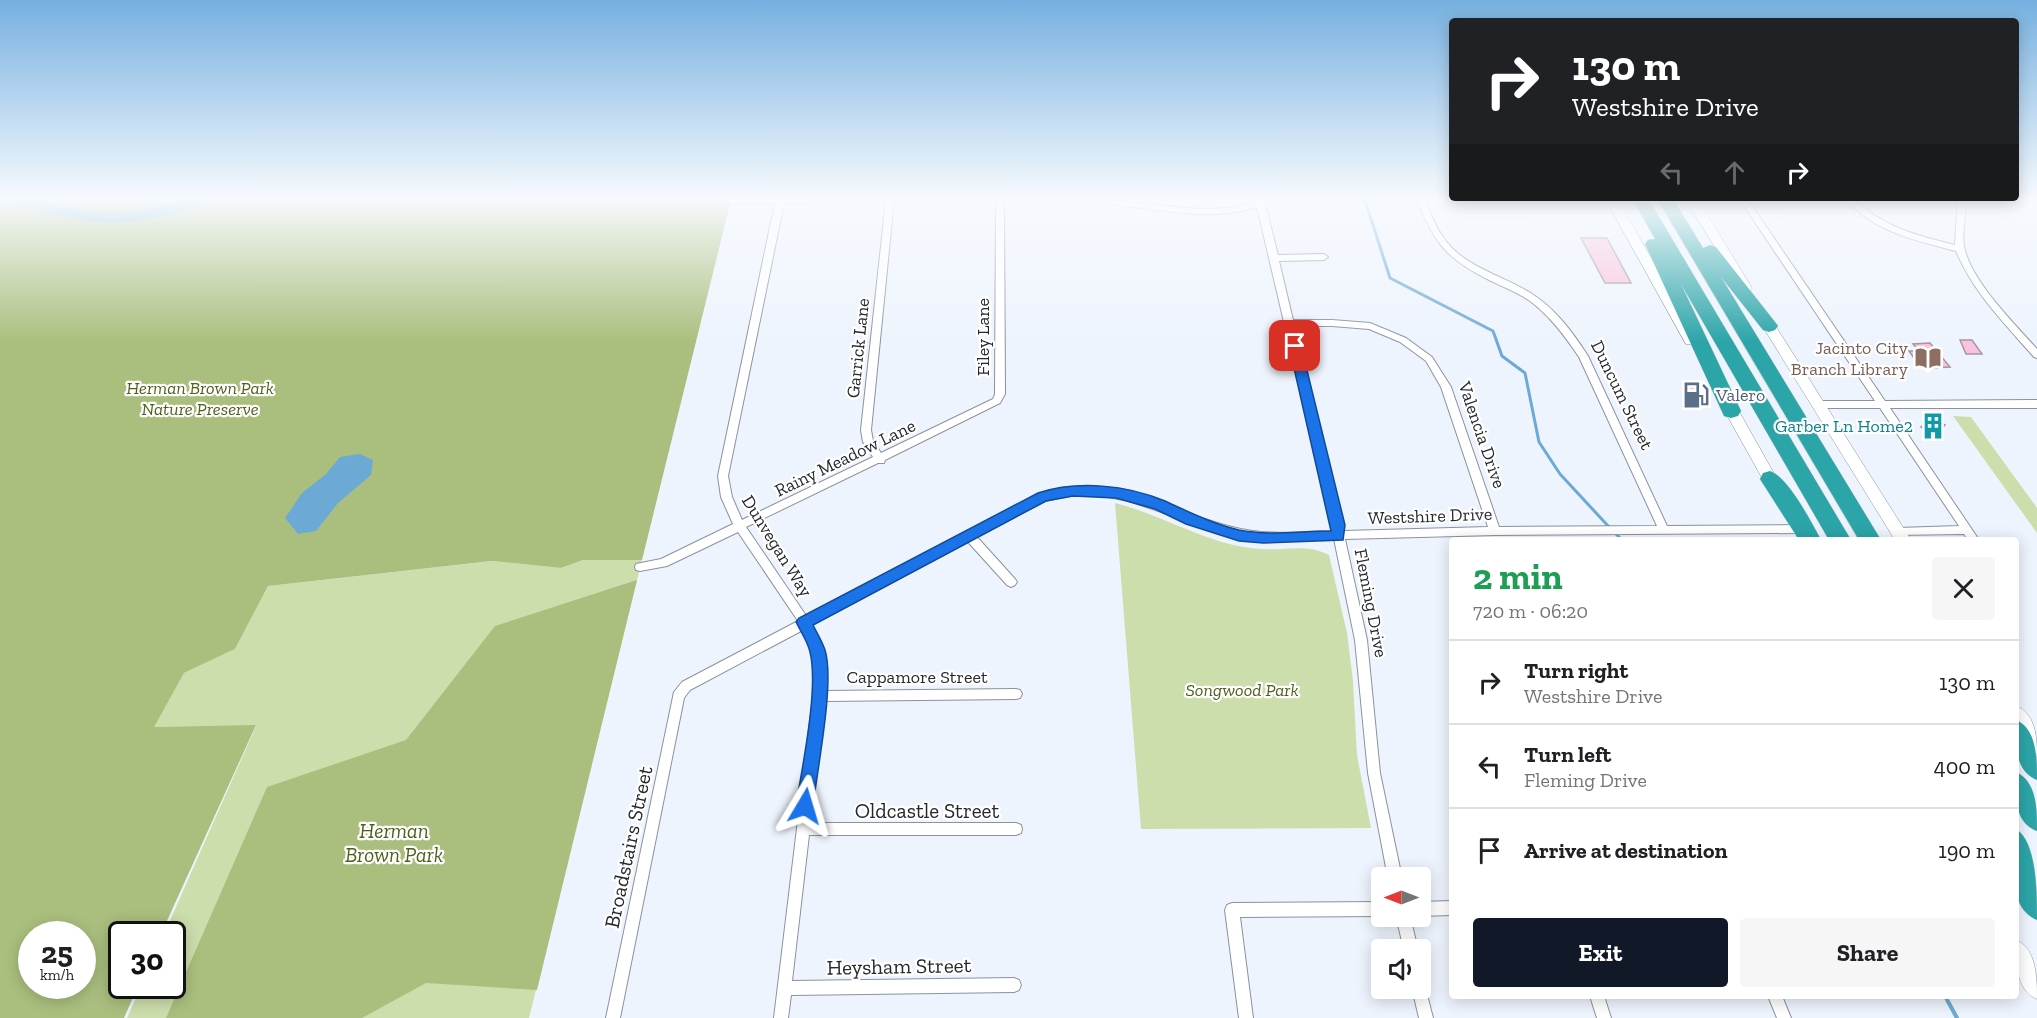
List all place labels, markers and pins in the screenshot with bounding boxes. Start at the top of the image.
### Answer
pin [1269,320,1320,371]
place label: Jacinto City Branch Library [1791,337,1909,380]
library icon: Jacinto City Branch Library [1913,343,1943,373]
fuel station icon: Valero [1681,380,1711,410]
place label: Valero [1715,384,1765,406]
building icon: Garber Ln Home2 [1918,411,1948,441]
place label: Garber Ln Home2 [1775,415,1913,437]

